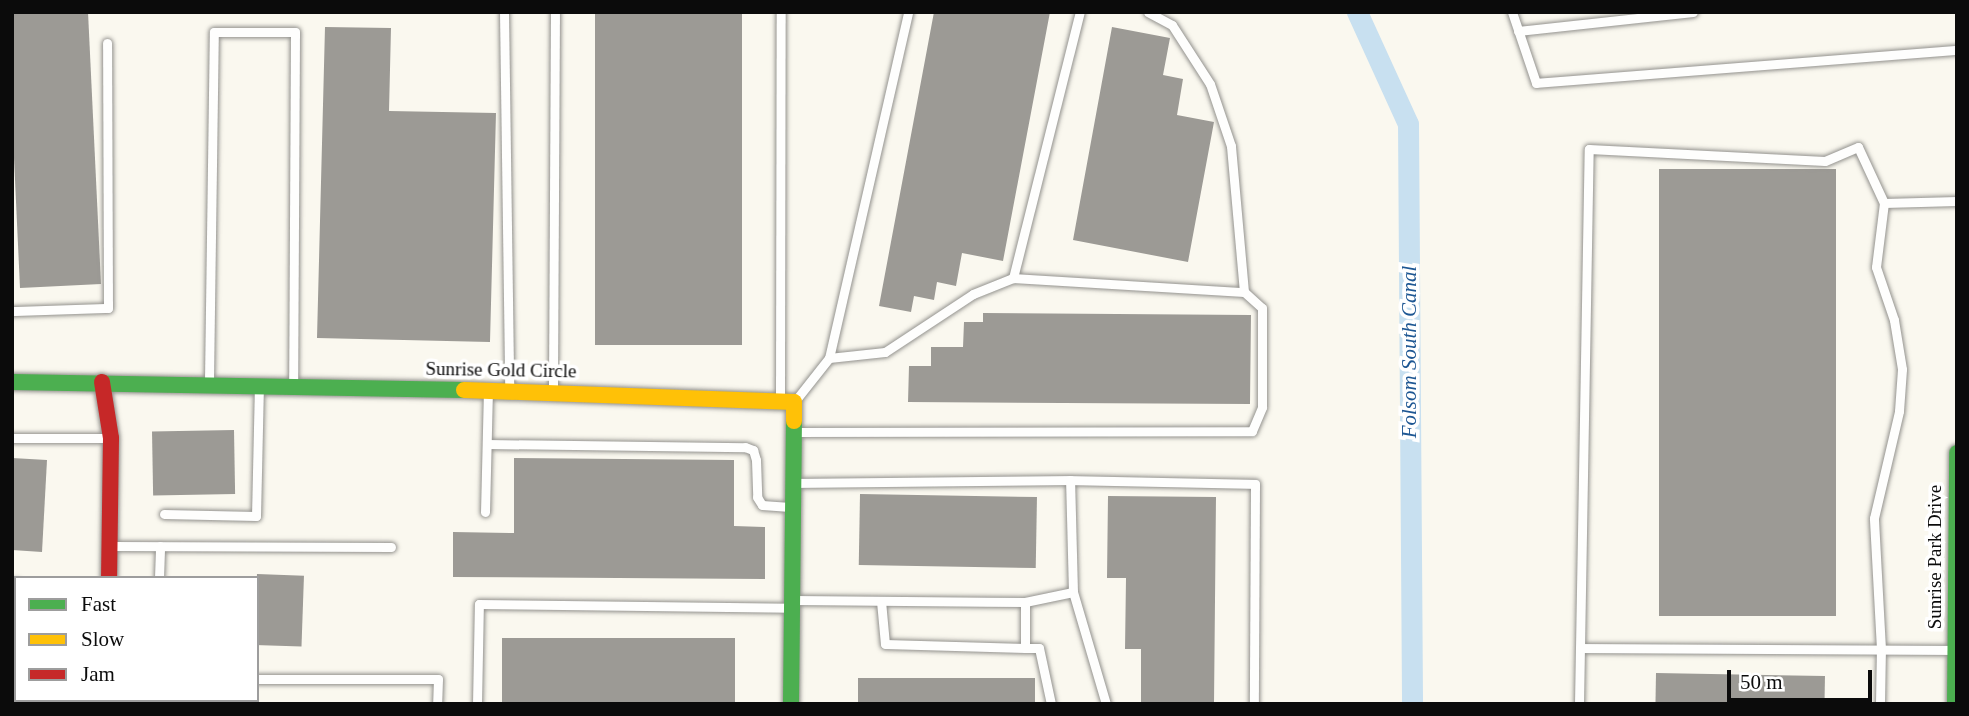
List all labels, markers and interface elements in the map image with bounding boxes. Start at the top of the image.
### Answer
water label: Folsom South Canal [1396,266,1422,438]
street label: Sunrise Gold Circle [425,357,577,383]
street label: Sunrise Park Drive [1924,485,1946,629]
legend [14,576,259,702]
text: Fast [81,592,116,616]
text: Slow [81,627,124,651]
scale bar [1731,656,1876,700]
text: Jam [81,662,115,686]
text: 50 m [1740,670,1783,694]

